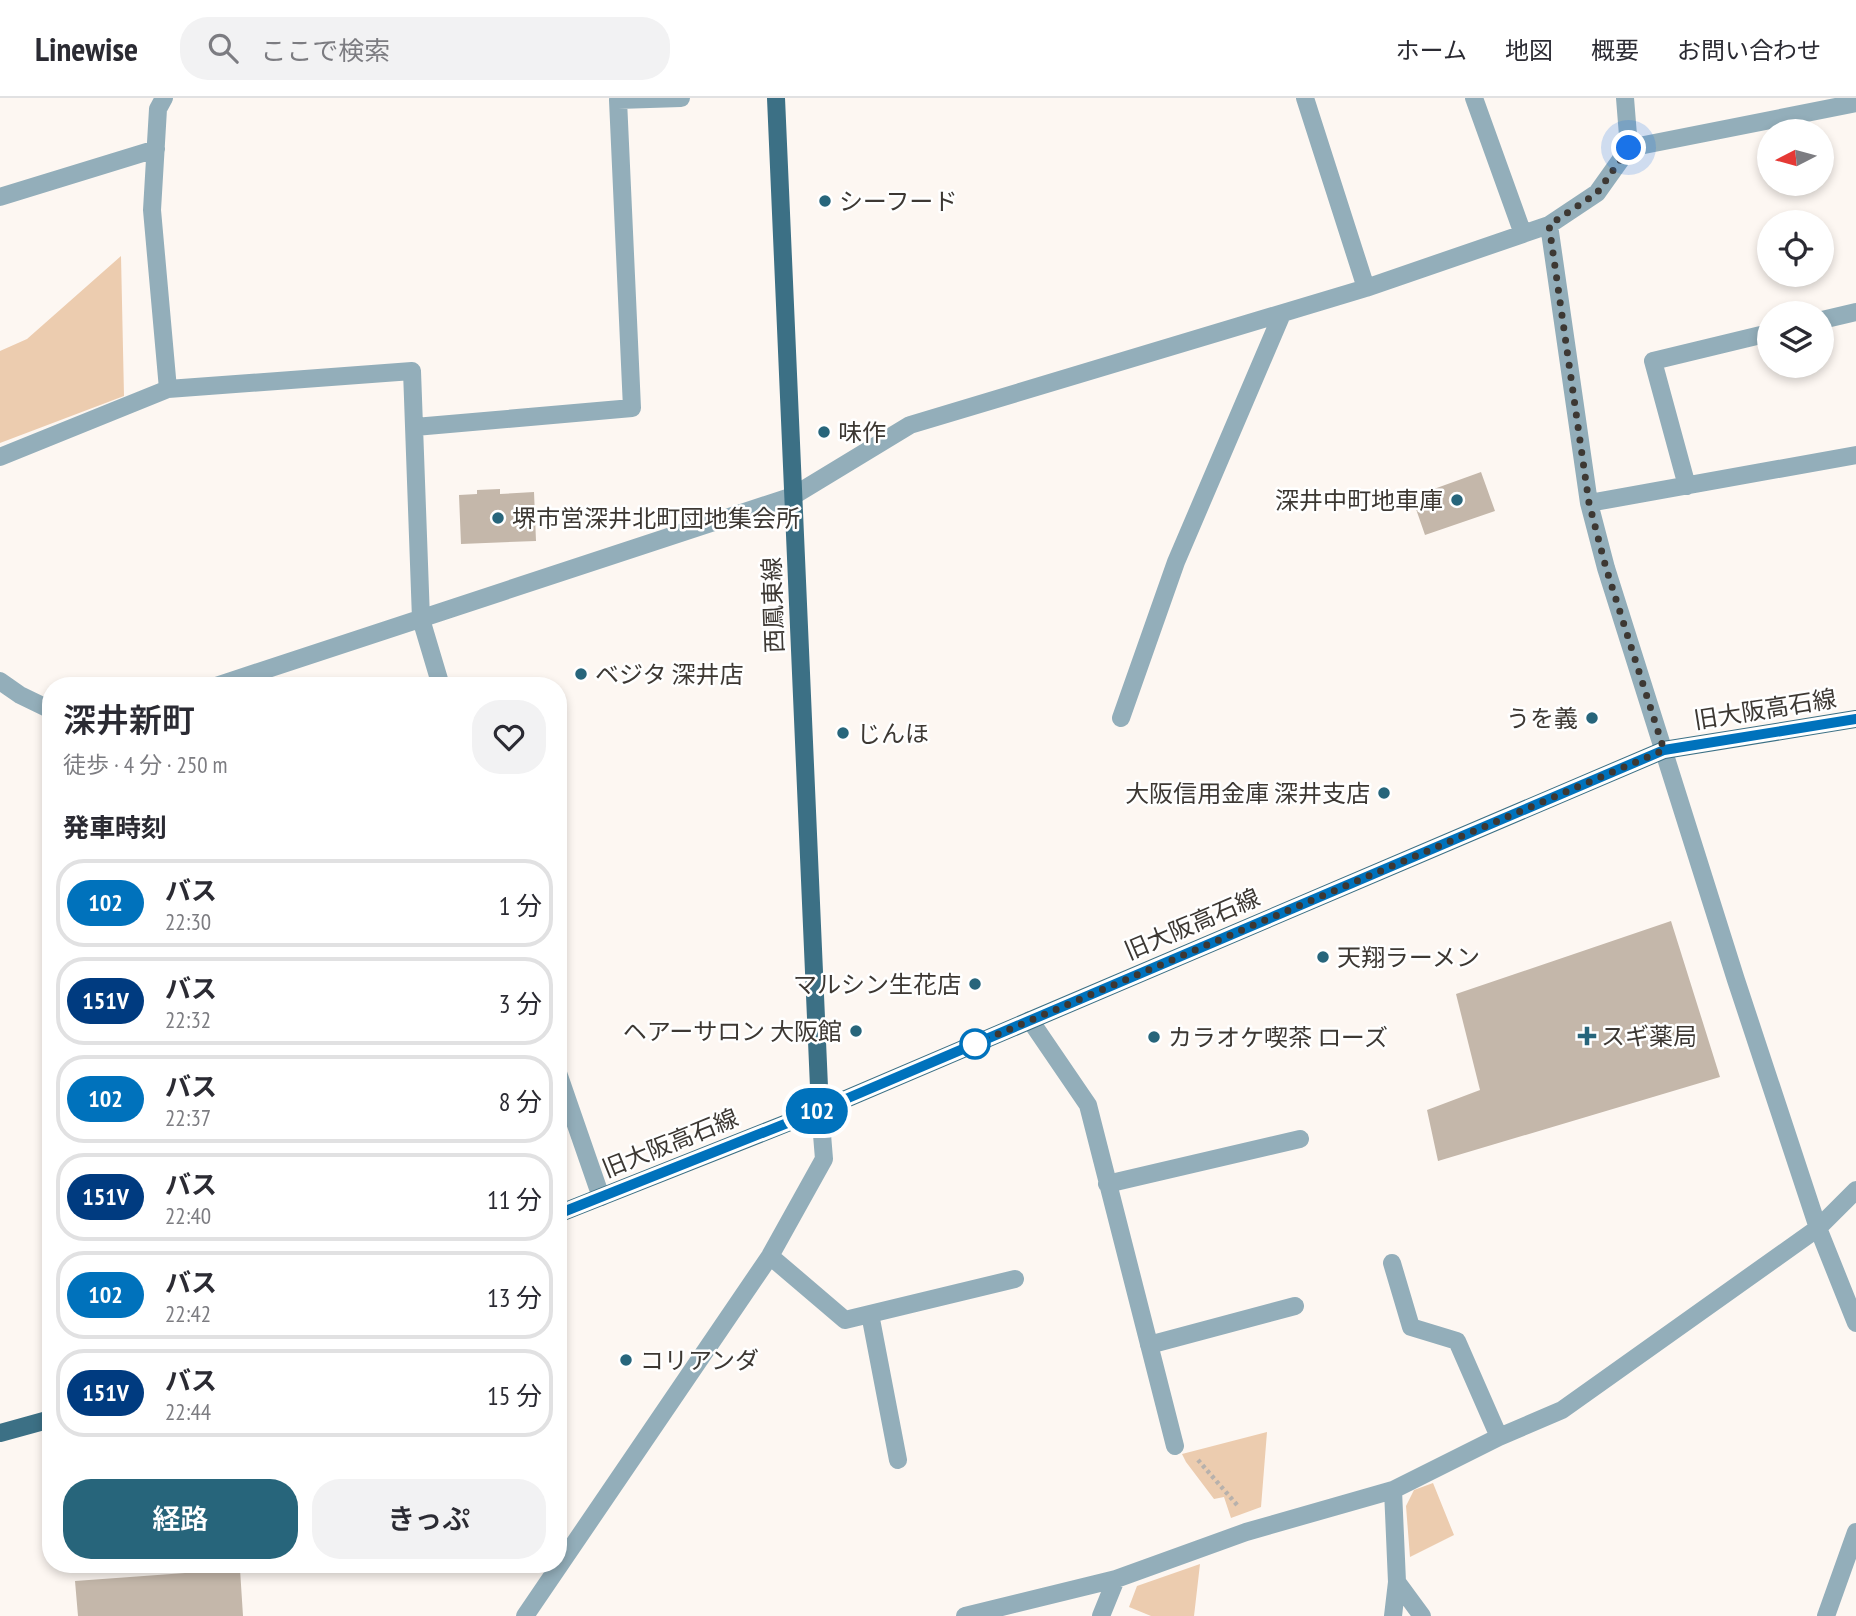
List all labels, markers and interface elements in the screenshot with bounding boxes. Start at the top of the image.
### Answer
search box [180,17,670,80]
text: Linewise [35,27,138,70]
icon: search [204,29,242,67]
text: ここで検索 [260,34,390,67]
text: ホーム [1396,35,1467,66]
text: 地図 [1505,35,1553,66]
text: 概要 [1591,35,1639,66]
text: お問い合わせ [1677,35,1821,66]
north arrow [1757,119,1834,196]
map controls [1757,119,1834,378]
your location [1611,130,1646,165]
place label: シーフード [839,186,958,217]
marker: シーフード [817,193,833,209]
button: locate [1757,210,1834,287]
button: layers [1757,301,1834,378]
place label: 味作 [838,417,886,448]
marker: 味作 [816,424,832,440]
place label: 深井中町地車庫 [1275,485,1443,516]
marker: 深井中町地車庫 [1449,492,1465,508]
place label: 堺市営深井北町団地集会所 [512,503,800,534]
marker: 堺市営深井北町団地集会所 [490,510,506,526]
street label: 西鳳東線 [756,556,790,654]
place label: ベジタ 深井店 [595,659,744,690]
marker: ベジタ 深井店 [573,666,589,682]
street label: 旧大阪高石線 [1691,682,1839,736]
text: 深井新町 [63,698,195,741]
button: heart [472,700,546,774]
place label: うを義 [1506,703,1578,734]
marker: うを義 [1584,710,1600,726]
place label: じんほ [857,718,929,749]
marker: じんほ [835,725,851,741]
text: 徒歩 · 4 分 · 250 m [63,750,227,779]
place label: 大阪信用金庫 深井支店 [1125,778,1370,809]
marker: 大阪信用金庫 深井支店 [1376,785,1392,801]
text: 発車時刻 [63,811,167,844]
text: バス [165,874,217,907]
street label: 旧大阪高石線 [1120,882,1264,966]
text: 102 [88,887,123,918]
text: 1 分 [499,889,542,922]
text: 22:30 [165,907,211,936]
place label: 天翔ラーメン [1337,942,1480,973]
marker: 天翔ラーメン [1315,949,1331,965]
place label: マルシン生花店 [793,969,961,1000]
text: バス [165,972,217,1005]
marker: マルシン生花店 [967,976,983,992]
text: 151V [82,985,129,1016]
text: 3 分 [499,987,542,1020]
text: 22:32 [165,1005,211,1034]
place label: ヘアーサロン 大阪館 [623,1016,842,1047]
place label: スギ薬局 [1601,1021,1697,1052]
place label: カラオケ喫茶 ローズ [1168,1022,1388,1053]
marker: ヘアーサロン 大阪館 [848,1023,864,1039]
marker: スギ薬局 [1579,1028,1595,1044]
unlabelled marker [960,1029,990,1059]
marker: カラオケ喫茶 ローズ [1146,1029,1162,1045]
text: バス [165,1070,217,1103]
text: 102 [88,1083,123,1114]
text: 8 分 [499,1085,542,1118]
line badge: 102 [777,1088,857,1134]
text: 102 [800,1095,834,1126]
street label: 旧大阪高石線 [597,1102,743,1184]
text: 22:37 [165,1103,211,1132]
text: バス [165,1168,217,1201]
text: 151V [82,1181,129,1212]
text: 11 分 [487,1183,542,1216]
text: 22:40 [165,1201,211,1230]
text: バス [165,1266,217,1299]
text: 102 [88,1279,123,1310]
text: 13 分 [487,1281,542,1314]
text: 22:42 [165,1299,211,1328]
place label: コリアンダ [640,1345,759,1376]
marker: コリアンダ [618,1352,634,1368]
text: バス [165,1364,217,1397]
text: 151V [82,1377,129,1408]
text: 15 分 [487,1379,542,1412]
text: 22:44 [165,1397,211,1426]
button: 経路 [63,1479,298,1559]
button: きっぷ [312,1479,546,1559]

